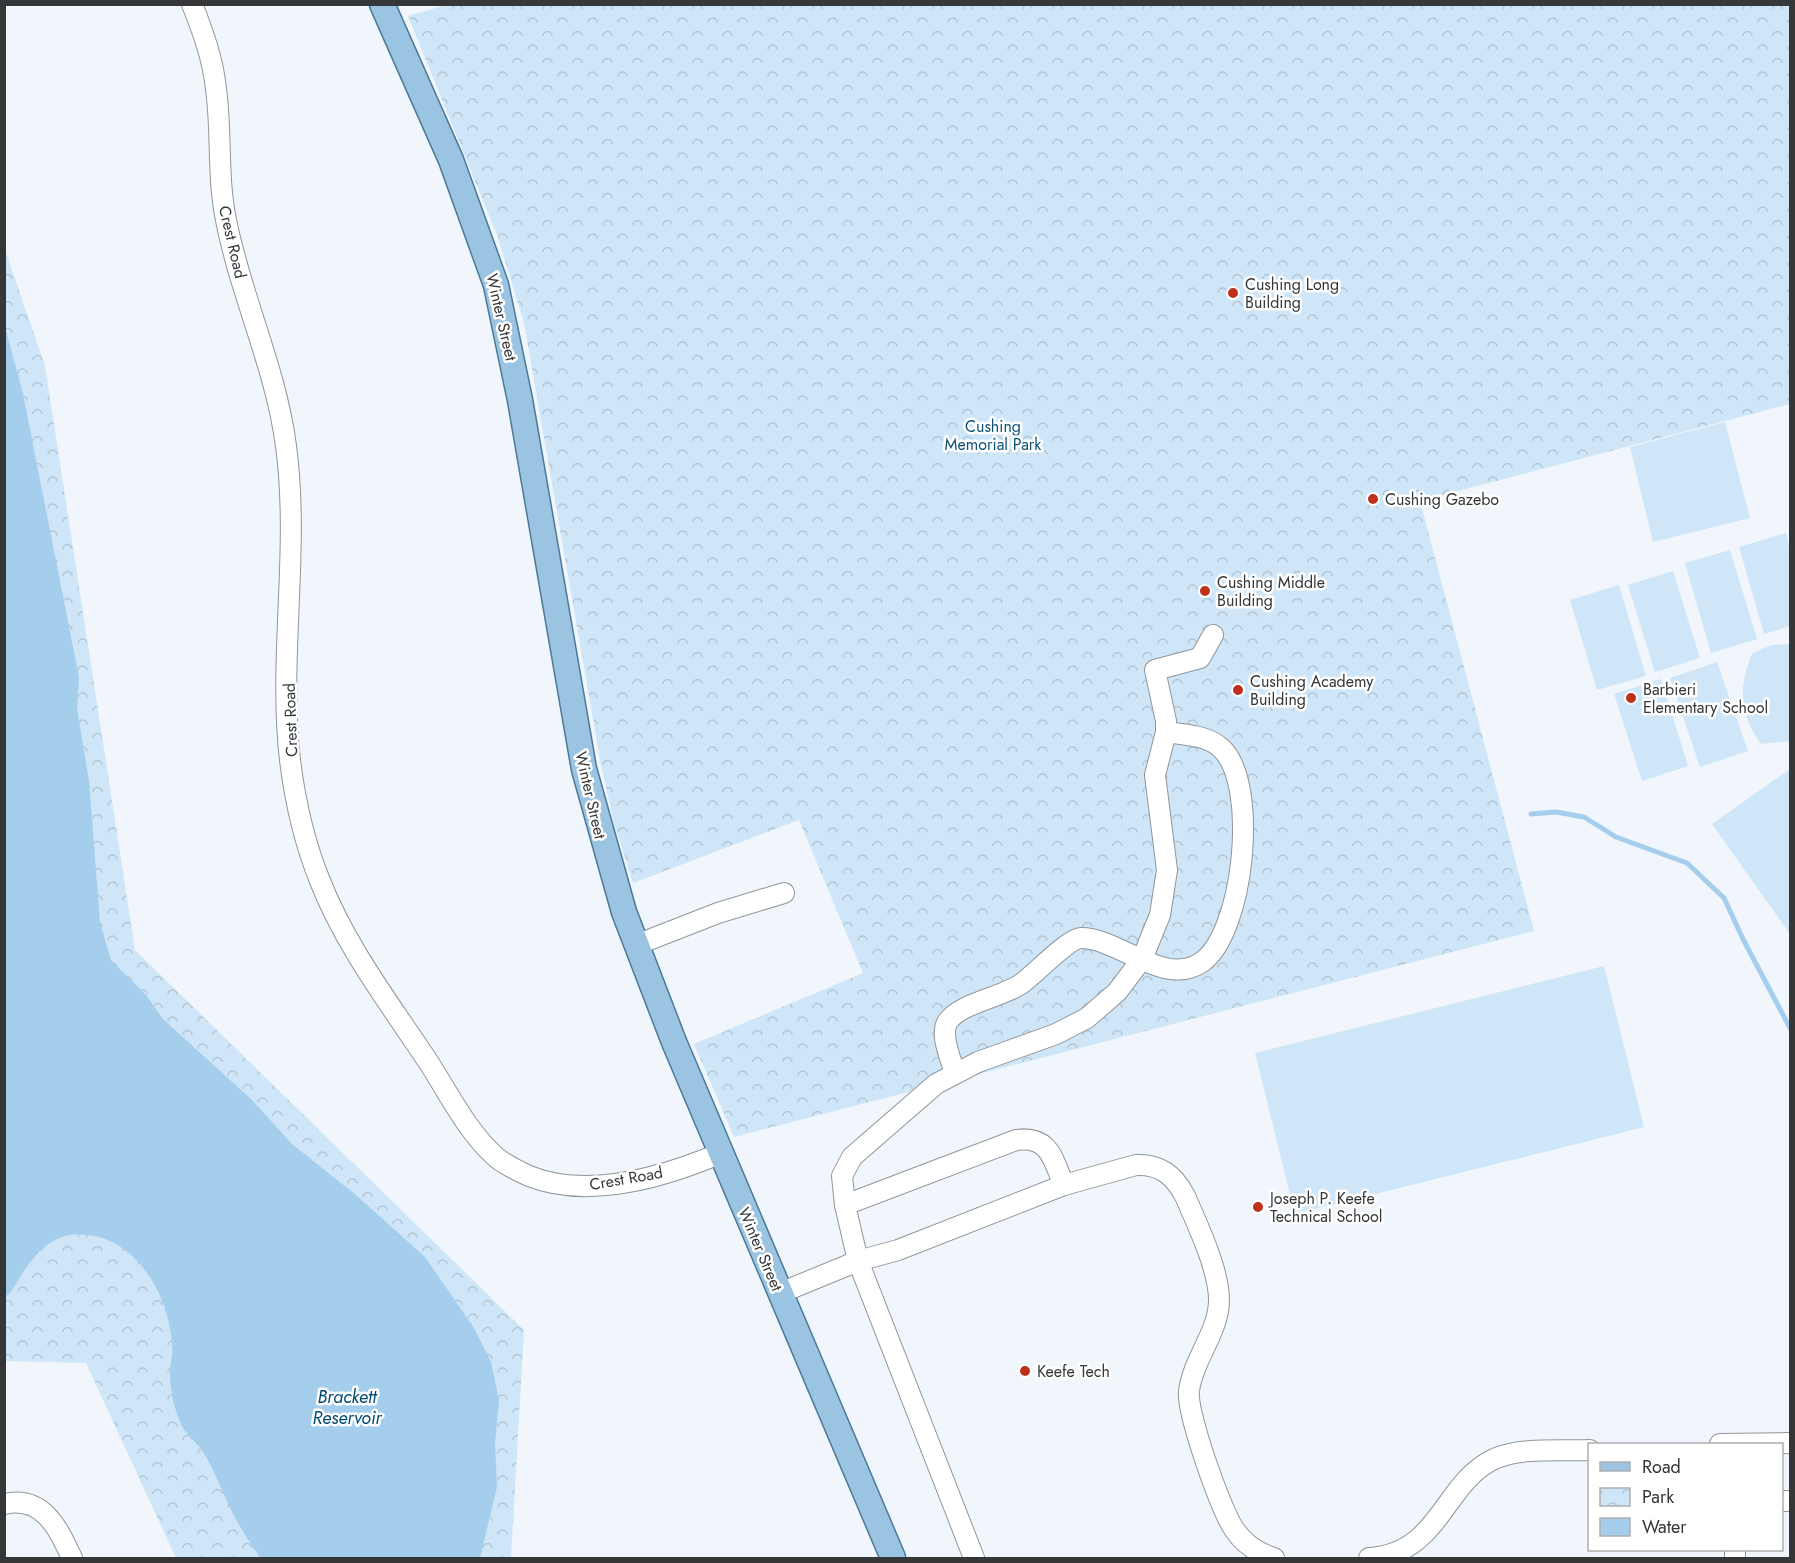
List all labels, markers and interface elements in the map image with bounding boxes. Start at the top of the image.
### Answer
street label: Crest Road [213,203,252,281]
street label: Winter Street [480,271,523,363]
place label: Cushing Long Building [1245,273,1339,314]
marker: Cushing Long Building [1226,286,1240,300]
park label: Cushing Memorial Park [945,415,1042,456]
place label: Cushing Gazebo [1385,488,1499,511]
marker: Cushing Gazebo [1366,492,1380,506]
place label: Cushing Middle Building [1217,571,1325,612]
marker: Cushing Middle Building [1198,584,1212,598]
place label: Cushing Academy Building [1250,670,1374,711]
place label: Barbieri Elementary School [1643,678,1768,719]
street label: Crest Road [278,683,303,757]
marker: Cushing Academy Building [1231,683,1245,697]
marker: Barbieri Elementary School [1624,691,1638,705]
street label: Winter Street [569,749,612,841]
street label: Crest Road [588,1161,665,1196]
place label: Joseph P. Keefe Technical School [1268,1187,1382,1228]
marker: Joseph P. Keefe Technical School [1251,1200,1265,1214]
street label: Winter Street [733,1204,789,1295]
place label: Keefe Tech [1037,1360,1110,1383]
marker: Keefe Tech [1018,1364,1032,1378]
water label: Brackett Reservoir [313,1384,382,1431]
legend [1588,1443,1783,1551]
text: Road [1642,1454,1681,1480]
text: Park [1642,1484,1674,1510]
text: Water [1642,1514,1687,1540]

